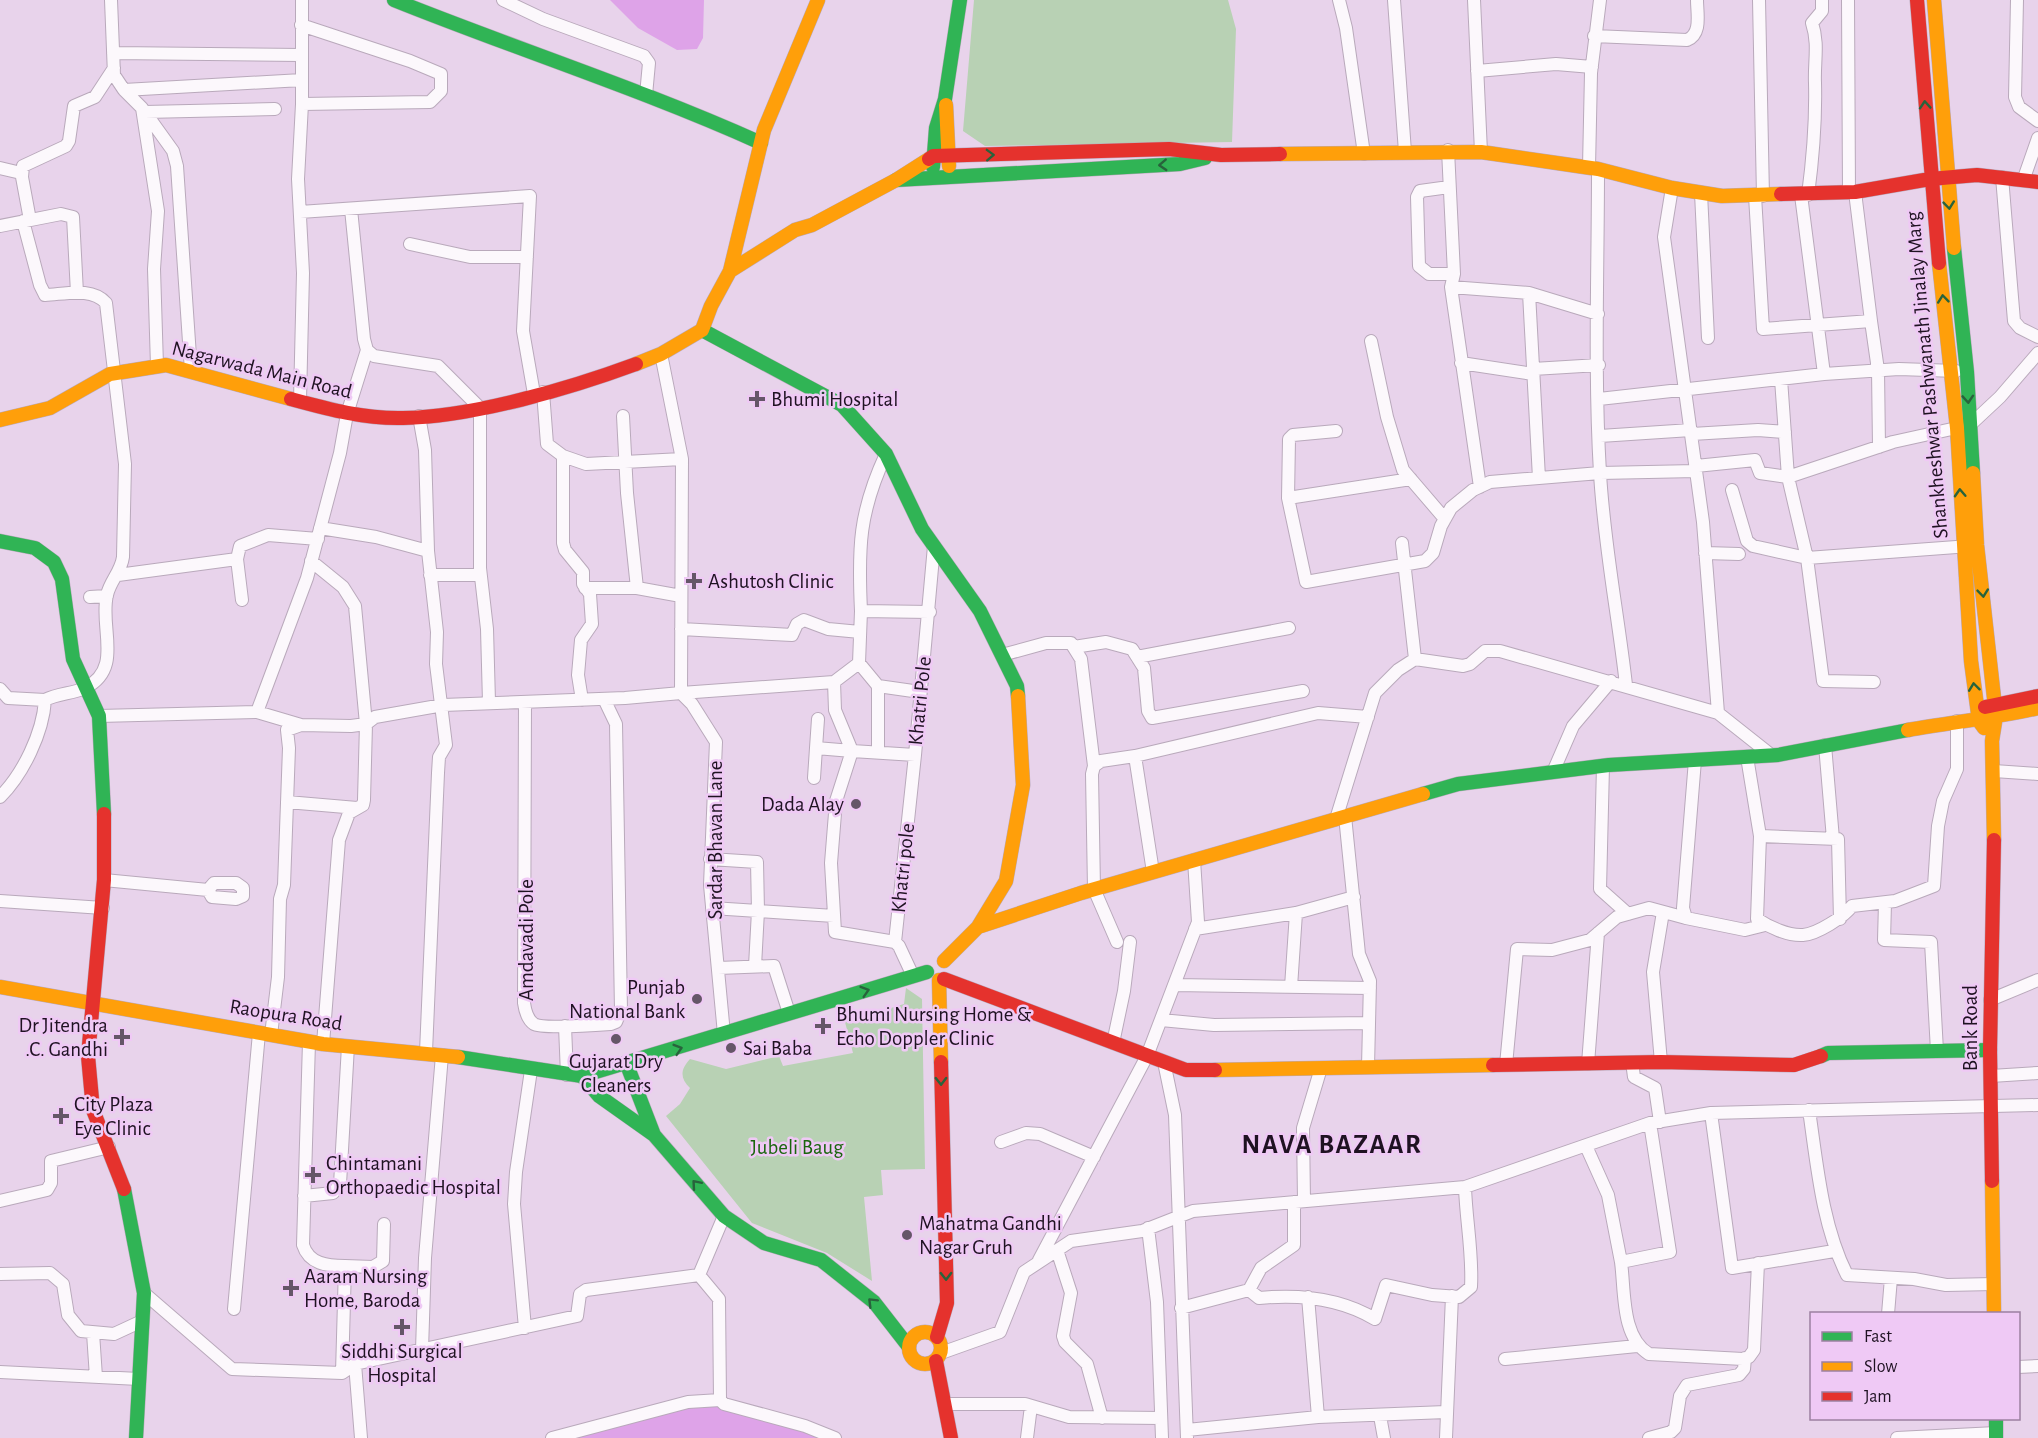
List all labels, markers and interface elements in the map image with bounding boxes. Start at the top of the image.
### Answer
one-way arrow [1919,100,1932,109]
one-way arrow [985,149,994,162]
one-way arrow [1159,158,1168,171]
one-way arrow [1943,200,1955,209]
street label: Shankheshwar Pashwanath Jinalay Marg [1902,210,1952,539]
one-way arrow [1938,294,1950,303]
street label: Nagarwada Main Road [170,337,354,403]
place label: Bhumi Hospital [771,389,898,410]
marker: Bhumi Hospital [748,390,766,408]
one-way arrow [1962,394,1975,403]
one-way arrow [1954,488,1967,497]
place label: Ashutosh Clinic [708,571,834,592]
marker: Ashutosh Clinic [685,572,703,590]
one-way arrow [1976,589,1989,598]
street label: Khatri Pole [905,655,935,747]
one-way arrow [1969,683,1981,692]
street label: Sardar Bhavan Lane [705,760,726,920]
place label: Dada Alay [761,794,844,815]
marker: Dada Alay [849,797,863,811]
street label: Khatri pole [888,822,918,914]
street label: Amdavadi Pole [516,879,537,1001]
place label: Punjab National Bank [569,977,685,1022]
street label: Bank Road [1960,985,1981,1071]
one-way arrow [859,986,870,998]
marker: Punjab National Bank [690,992,704,1006]
street label: Raopura Road [228,996,344,1034]
place label: Bhumi Nursing Home & Echo Doppler Clinic [836,1004,1032,1049]
place label: Dr Jitendra .C. Gandhi [19,1015,108,1060]
marker: Bhumi Nursing Home & Echo Doppler Clinic [814,1017,832,1035]
marker: Dr Jitendra .C. Gandhi [113,1028,131,1046]
marker: Gujarat Dry Cleaners [609,1032,623,1046]
place label: Sai Baba [743,1038,813,1059]
marker: Sai Baba [724,1041,738,1055]
one-way arrow [673,1043,683,1056]
place label: Gujarat Dry Cleaners [569,1051,663,1096]
one-way arrow [935,1076,948,1085]
place label: City Plaza Eye Clinic [74,1094,154,1139]
marker: City Plaza Eye Clinic [52,1107,70,1125]
district label: NAVA BAZAAR [1242,1131,1422,1158]
park label: Jubeli Baug [750,1137,844,1158]
place label: Chintamani Orthopaedic Hospital [326,1153,501,1198]
marker: Chintamani Orthopaedic Hospital [304,1166,322,1184]
one-way arrow [692,1181,703,1191]
place label: Mahatma Gandhi Nagar Gruh [919,1213,1062,1258]
marker: Mahatma Gandhi Nagar Gruh [900,1228,914,1242]
place label: Aaram Nursing Home, Baroda [304,1266,428,1311]
one-way arrow [940,1271,952,1280]
marker: Aaram Nursing Home, Baroda [282,1279,300,1297]
one-way arrow [868,1298,879,1309]
legend [1810,1312,2020,1420]
marker: Siddhi Surgical Hospital [393,1318,411,1336]
text: Fast [1864,1328,1892,1346]
place label: Siddhi Surgical Hospital [341,1341,463,1386]
text: Slow [1864,1358,1897,1376]
text: Jam [1864,1388,1892,1406]

